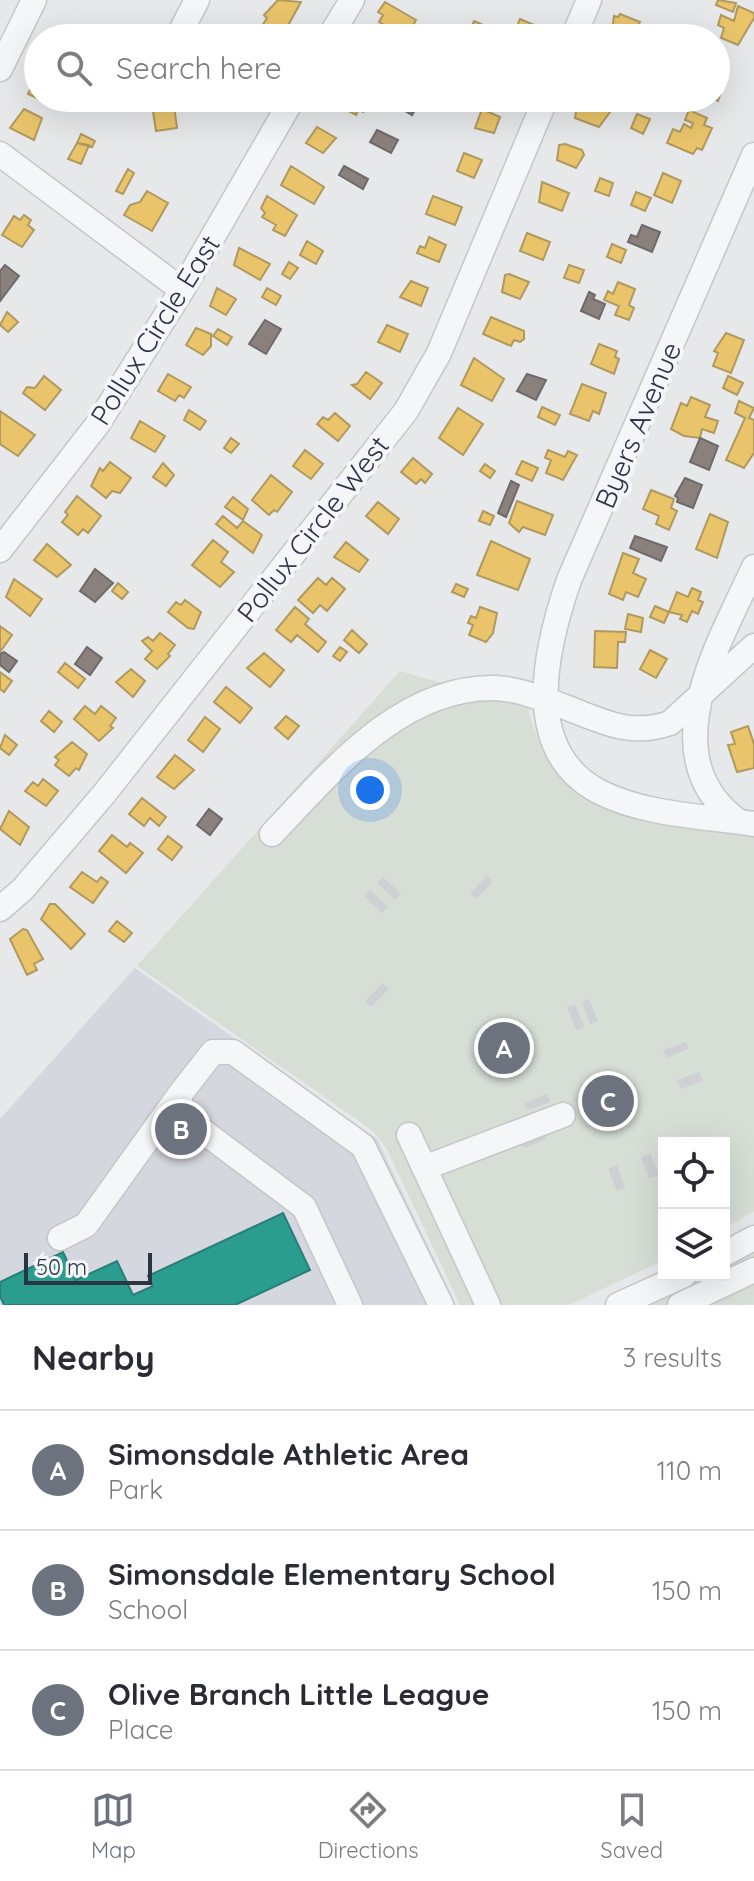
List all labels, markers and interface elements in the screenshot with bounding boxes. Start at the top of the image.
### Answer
search box [24,24,730,112]
icon: search [52,46,96,90]
text: Search here [116,49,282,87]
street label: Pollux Circle East [82,228,227,431]
street label: Byers Avenue [587,336,688,513]
street label: Pollux Circle West [229,429,396,629]
your location [350,770,390,810]
pin: A [478,1018,530,1078]
pin: C [582,1071,634,1131]
pin: B [155,1099,207,1159]
map controls [658,1137,730,1281]
button: locate [658,1137,730,1209]
button: layers [658,1209,730,1281]
scale bar [24,1249,152,1285]
text: 50 m [36,1253,87,1281]
text: Nearby [32,1336,155,1379]
text: 3 results [623,1341,722,1374]
text: Simonsdale Athletic Area [108,1435,469,1473]
text: A [50,1454,66,1487]
text: 110 m [656,1454,722,1487]
text: Park [108,1473,163,1506]
text: Simonsdale Elementary School [108,1555,556,1593]
text: B [49,1574,67,1607]
text: 150 m [652,1574,722,1607]
text: School [108,1593,188,1626]
text: Olive Branch Little League [108,1675,489,1713]
text: C [50,1694,66,1727]
text: 150 m [652,1694,722,1727]
text: Place [108,1713,173,1746]
tab: Map [91,1788,136,1864]
tab: Directions [318,1788,418,1864]
tab: Saved [600,1788,663,1864]

